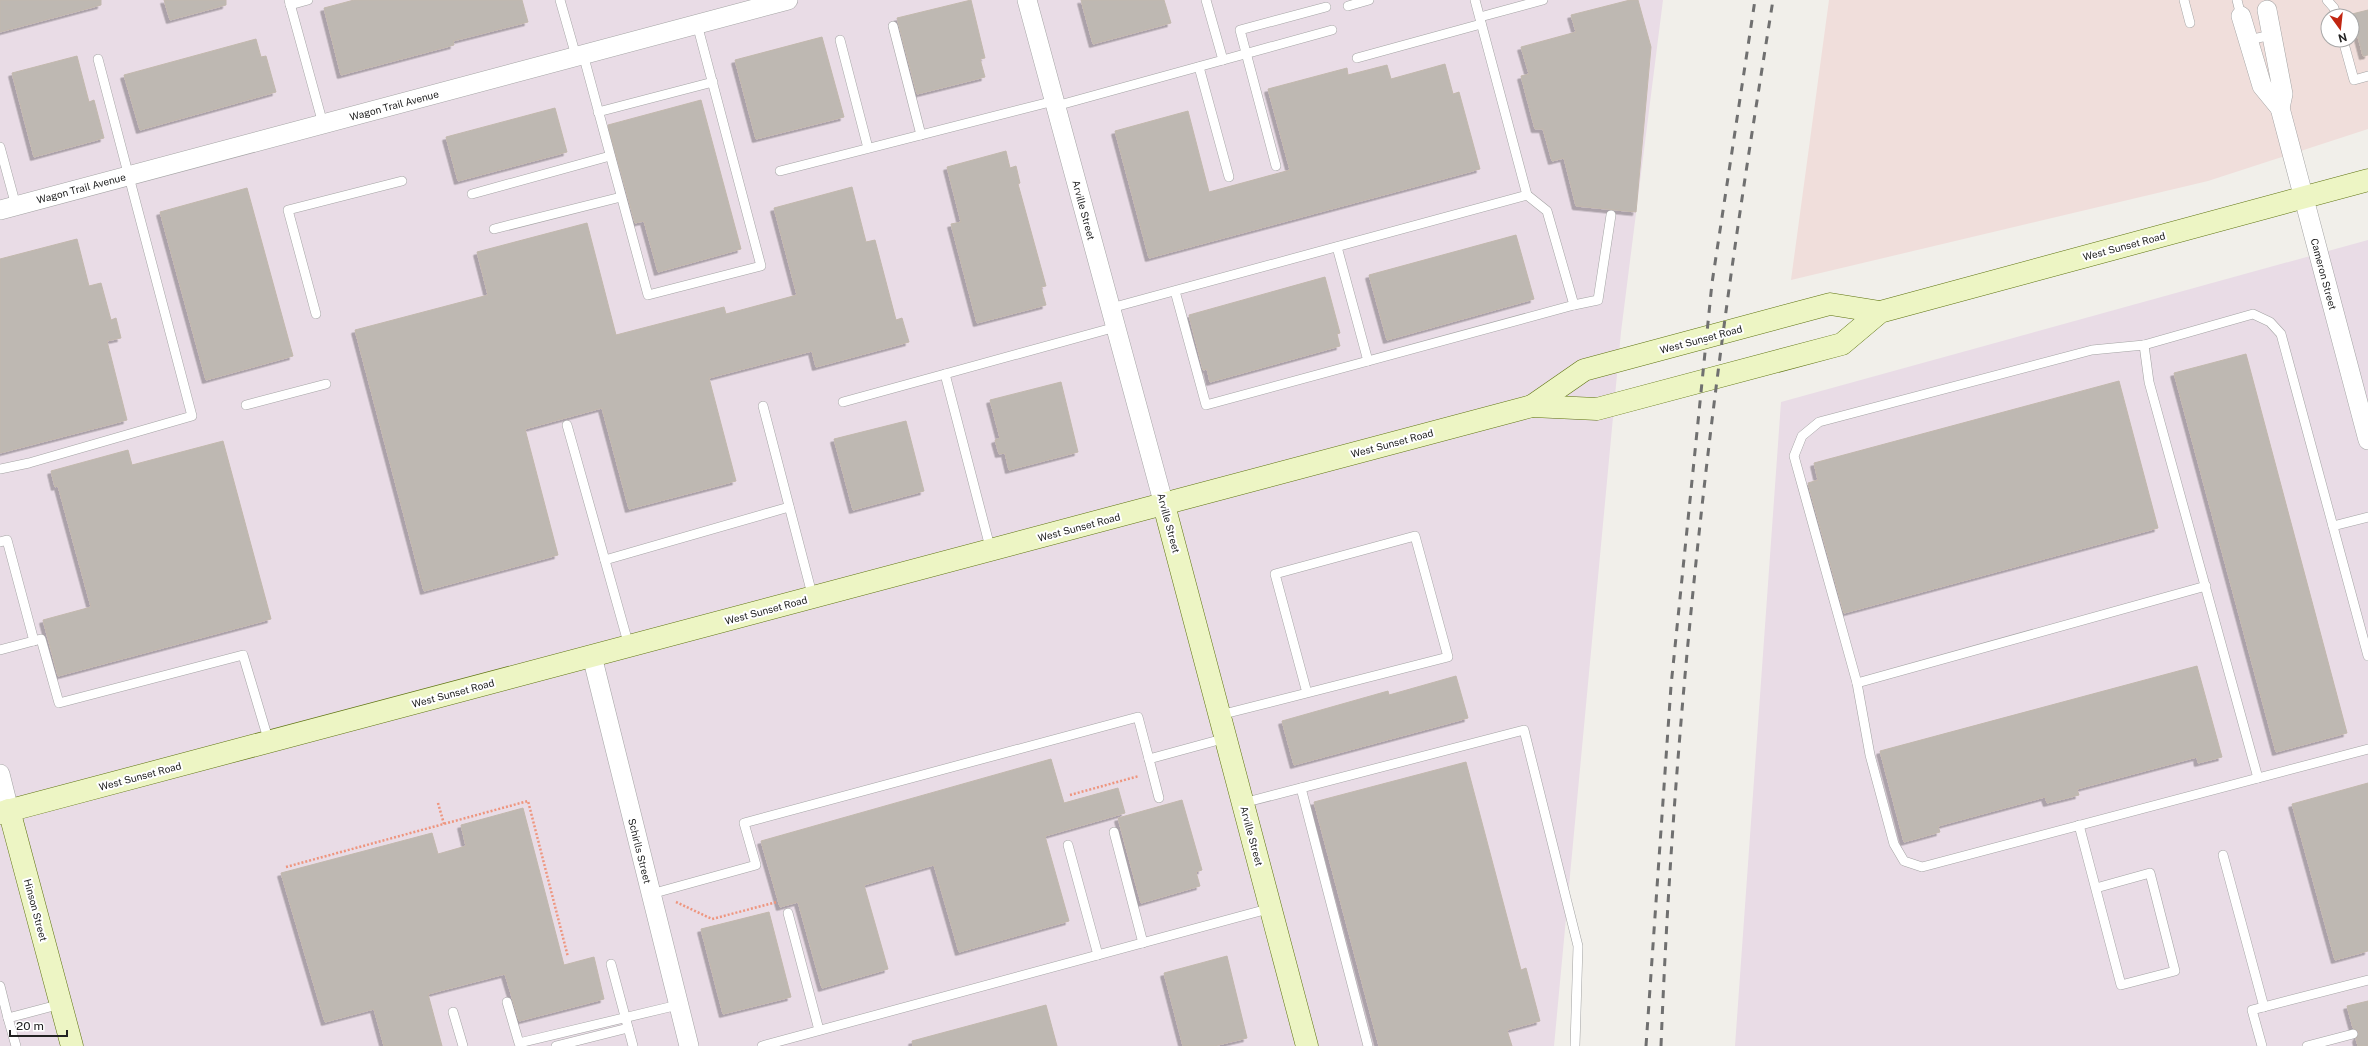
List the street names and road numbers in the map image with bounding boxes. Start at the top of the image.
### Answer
street label: Wagon Trail Avenue [348,87,440,123]
street label: Wagon Trail Avenue [35,170,127,206]
street label: Arville Street [1070,179,1098,241]
street label: West Sunset Road [2082,229,2167,263]
street label: Cameron Street [2309,237,2339,311]
street label: West Sunset Road [1659,322,1744,356]
street label: West Sunset Road [1350,426,1435,460]
street label: Arville Street [1155,492,1183,554]
street label: West Sunset Road [1037,510,1122,544]
street label: West Sunset Road [724,593,809,627]
street label: West Sunset Road [411,676,496,710]
street label: West Sunset Road [98,759,183,793]
street label: Arville Street [1238,805,1266,867]
street label: Schirlls Street [626,817,654,885]
street label: Hinson Street [22,878,50,943]

